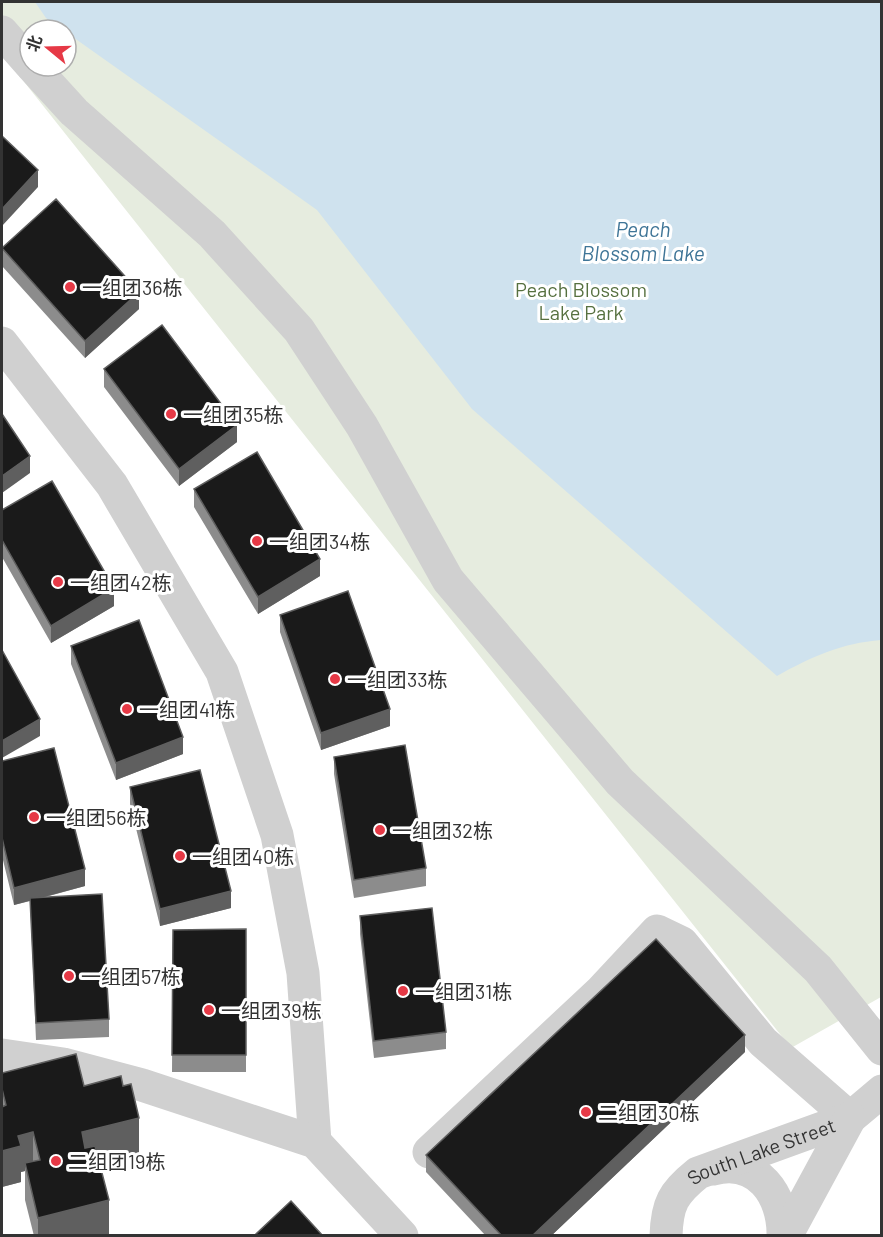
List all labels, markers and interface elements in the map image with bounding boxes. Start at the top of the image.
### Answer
north arrow [18,18,78,78]
text: 北 [22,32,45,54]
water label: Peach Blossom Lake [581,216,705,265]
place label: 一组团36栋 [82,275,183,299]
park label: Peach Blossom Lake Park [515,277,647,324]
marker: 一组团36栋 [63,280,77,294]
place label: 一组团35栋 [183,402,284,426]
marker: 一组团35栋 [164,407,178,421]
place label: 一组团34栋 [269,529,370,553]
marker: 一组团34栋 [250,534,264,548]
place label: 一组团42栋 [70,570,172,594]
marker: 一组团42栋 [51,575,65,589]
place label: 一组团33栋 [347,667,448,691]
marker: 一组团33栋 [328,672,342,686]
place label: 一组团41栋 [139,697,235,721]
marker: 一组团41栋 [120,702,134,716]
place label: 一组团56栋 [46,805,147,829]
marker: 一组团56栋 [27,810,41,824]
place label: 一组团32栋 [392,818,493,842]
marker: 一组团32栋 [373,823,387,837]
place label: 一组团40栋 [192,844,294,868]
marker: 一组团40栋 [173,849,187,863]
place label: 一组团57栋 [81,964,181,988]
marker: 一组团57栋 [62,969,76,983]
place label: 一组团31栋 [415,979,512,1003]
marker: 一组团31栋 [396,984,410,998]
place label: 一组团39栋 [221,998,322,1022]
marker: 一组团39栋 [202,1003,216,1017]
place label: 二组团30栋 [598,1100,700,1124]
marker: 二组团30栋 [579,1105,593,1119]
street label: South Lake Street [682,1112,838,1189]
place label: 二组团19栋 [68,1149,165,1173]
marker: 二组团19栋 [49,1154,63,1168]

